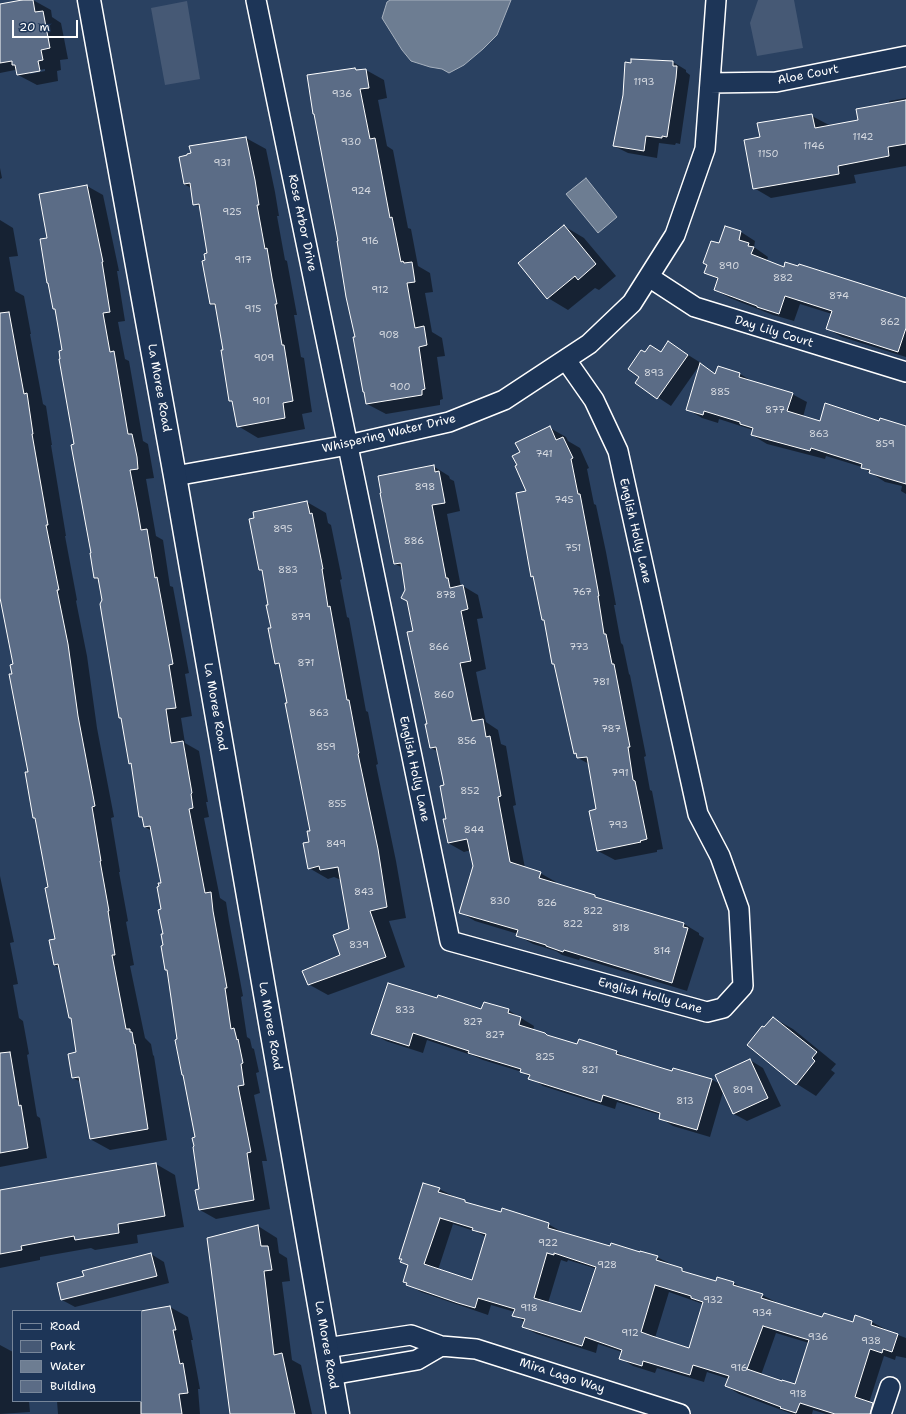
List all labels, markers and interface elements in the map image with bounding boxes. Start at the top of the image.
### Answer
scale bar [14,12,80,38]
text: 20 m [19,19,50,35]
street label: Aloe Court [776,62,840,88]
house number: 1193 [633,76,655,88]
house number: 936 [332,88,352,100]
house number: 1142 [853,131,873,143]
house number: 930 [341,136,361,148]
house number: 1146 [803,140,825,152]
house number: 1150 [758,148,778,160]
house number: 931 [213,157,231,169]
street label: Rose Arbor Drive [285,173,319,273]
house number: 924 [351,185,371,197]
house number: 925 [222,206,242,218]
house number: 916 [361,235,379,247]
house number: 917 [234,254,252,266]
house number: 890 [719,260,739,272]
house number: 882 [773,272,793,284]
house number: 912 [371,284,389,296]
house number: 874 [829,290,849,302]
house number: 915 [245,303,261,315]
street label: Day Lily Court [733,313,815,351]
house number: 862 [880,316,900,328]
house number: 908 [379,329,399,341]
street label: La Moree Road [144,343,174,433]
house number: 909 [254,352,274,364]
house number: 893 [644,367,664,379]
house number: 900 [390,381,410,393]
house number: 885 [710,386,730,398]
house number: 901 [252,395,270,407]
house number: 877 [765,404,785,416]
street label: Whispering Water Drive [321,412,457,456]
house number: 863 [809,428,829,440]
house number: 859 [875,438,895,450]
house number: 741 [535,448,553,460]
street label: English Holly Lane [616,477,654,585]
house number: 898 [415,481,435,493]
house number: 745 [554,494,574,506]
house number: 895 [273,523,293,535]
house number: 886 [404,535,424,547]
house number: 751 [565,542,581,554]
house number: 883 [278,564,298,576]
house number: 767 [572,586,592,598]
house number: 878 [436,589,456,601]
house number: 879 [291,611,311,623]
house number: 866 [429,641,449,653]
house number: 773 [569,641,589,653]
house number: 871 [297,657,315,669]
street label: La Moree Road [200,662,230,752]
house number: 781 [592,676,610,688]
house number: 860 [434,689,454,701]
house number: 863 [309,707,329,719]
street label: English Holly Lane [396,715,432,823]
house number: 787 [601,723,621,735]
house number: 856 [457,735,477,747]
house number: 859 [316,741,336,753]
house number: 791 [611,767,629,779]
house number: 852 [460,785,480,797]
house number: 855 [328,798,346,810]
house number: 793 [608,819,628,831]
house number: 844 [464,824,484,836]
house number: 849 [326,838,346,850]
house number: 843 [354,886,374,898]
house number: 830 [490,895,510,907]
house number: 826 [537,897,557,909]
house number: 822 [583,905,603,917]
house number: 822 [563,918,583,930]
house number: 818 [612,922,630,934]
house number: 839 [349,939,369,951]
house number: 814 [653,945,671,957]
street label: English Holly Lane [596,975,704,1017]
street label: La Moree Road [255,981,285,1071]
house number: 833 [395,1004,415,1016]
house number: 827 [463,1016,483,1028]
house number: 827 [485,1029,505,1041]
house number: 825 [535,1051,555,1063]
house number: 821 [581,1064,599,1076]
house number: 809 [733,1084,753,1096]
house number: 813 [676,1095,694,1107]
house number: 922 [538,1237,558,1249]
house number: 928 [597,1259,617,1271]
house number: 932 [703,1294,723,1306]
street label: La Moree Road [311,1300,341,1390]
house number: 918 [520,1302,538,1314]
house number: 934 [752,1307,772,1319]
legend [12,1310,142,1402]
text: Road [50,1318,80,1334]
house number: 912 [621,1327,639,1339]
house number: 936 [808,1331,828,1343]
house number: 938 [861,1335,881,1347]
text: Park [50,1338,76,1354]
street label: Mira Lago Way [518,1355,606,1397]
text: Water [50,1358,85,1374]
house number: 916 [730,1362,748,1374]
text: Building [50,1378,96,1394]
house number: 918 [789,1388,807,1400]

